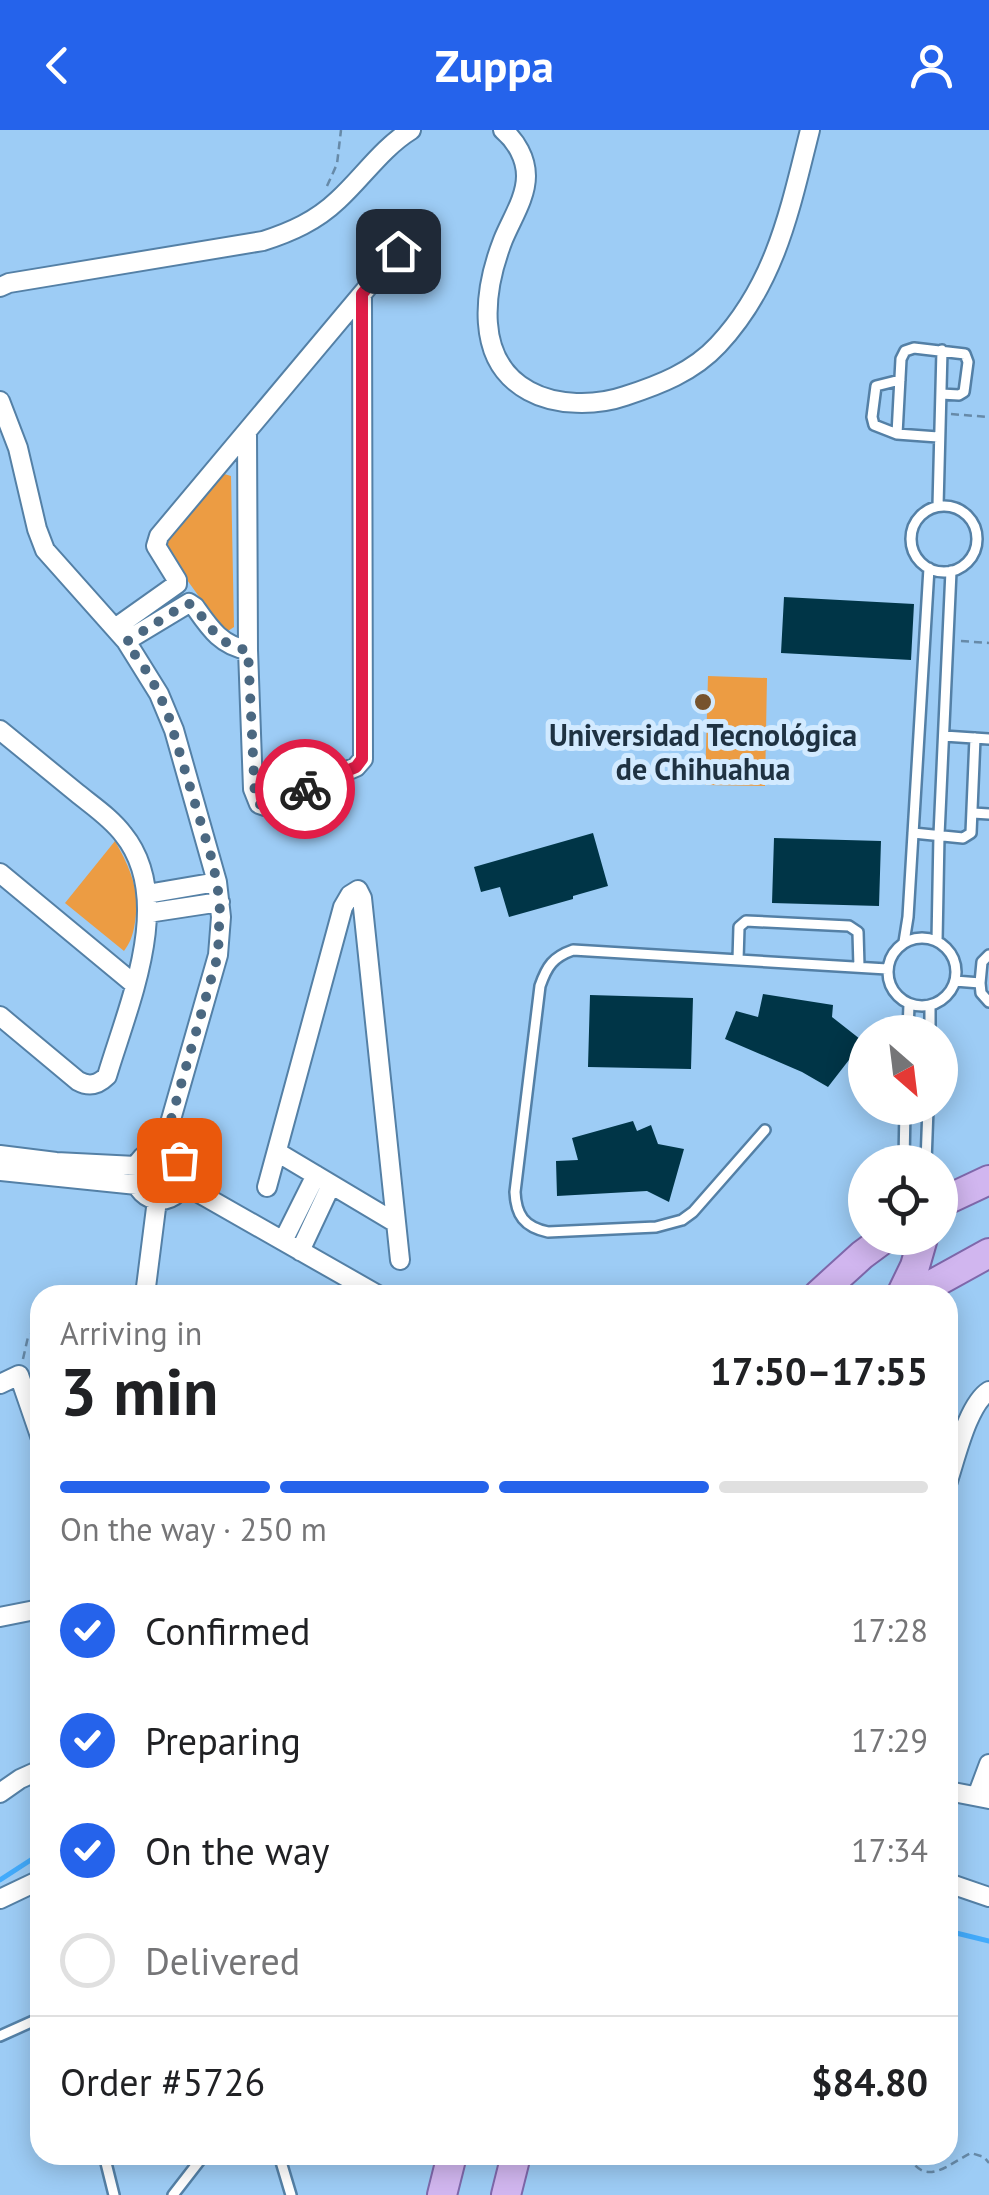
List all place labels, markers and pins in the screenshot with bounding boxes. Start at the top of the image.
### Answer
pin [356,209,441,294]
marker: Universidad Tecnológica de Chihuahua [692,691,714,713]
place label: Universidad Tecnológica de Chihuahua [549,715,857,788]
pin [137,1118,222,1203]

